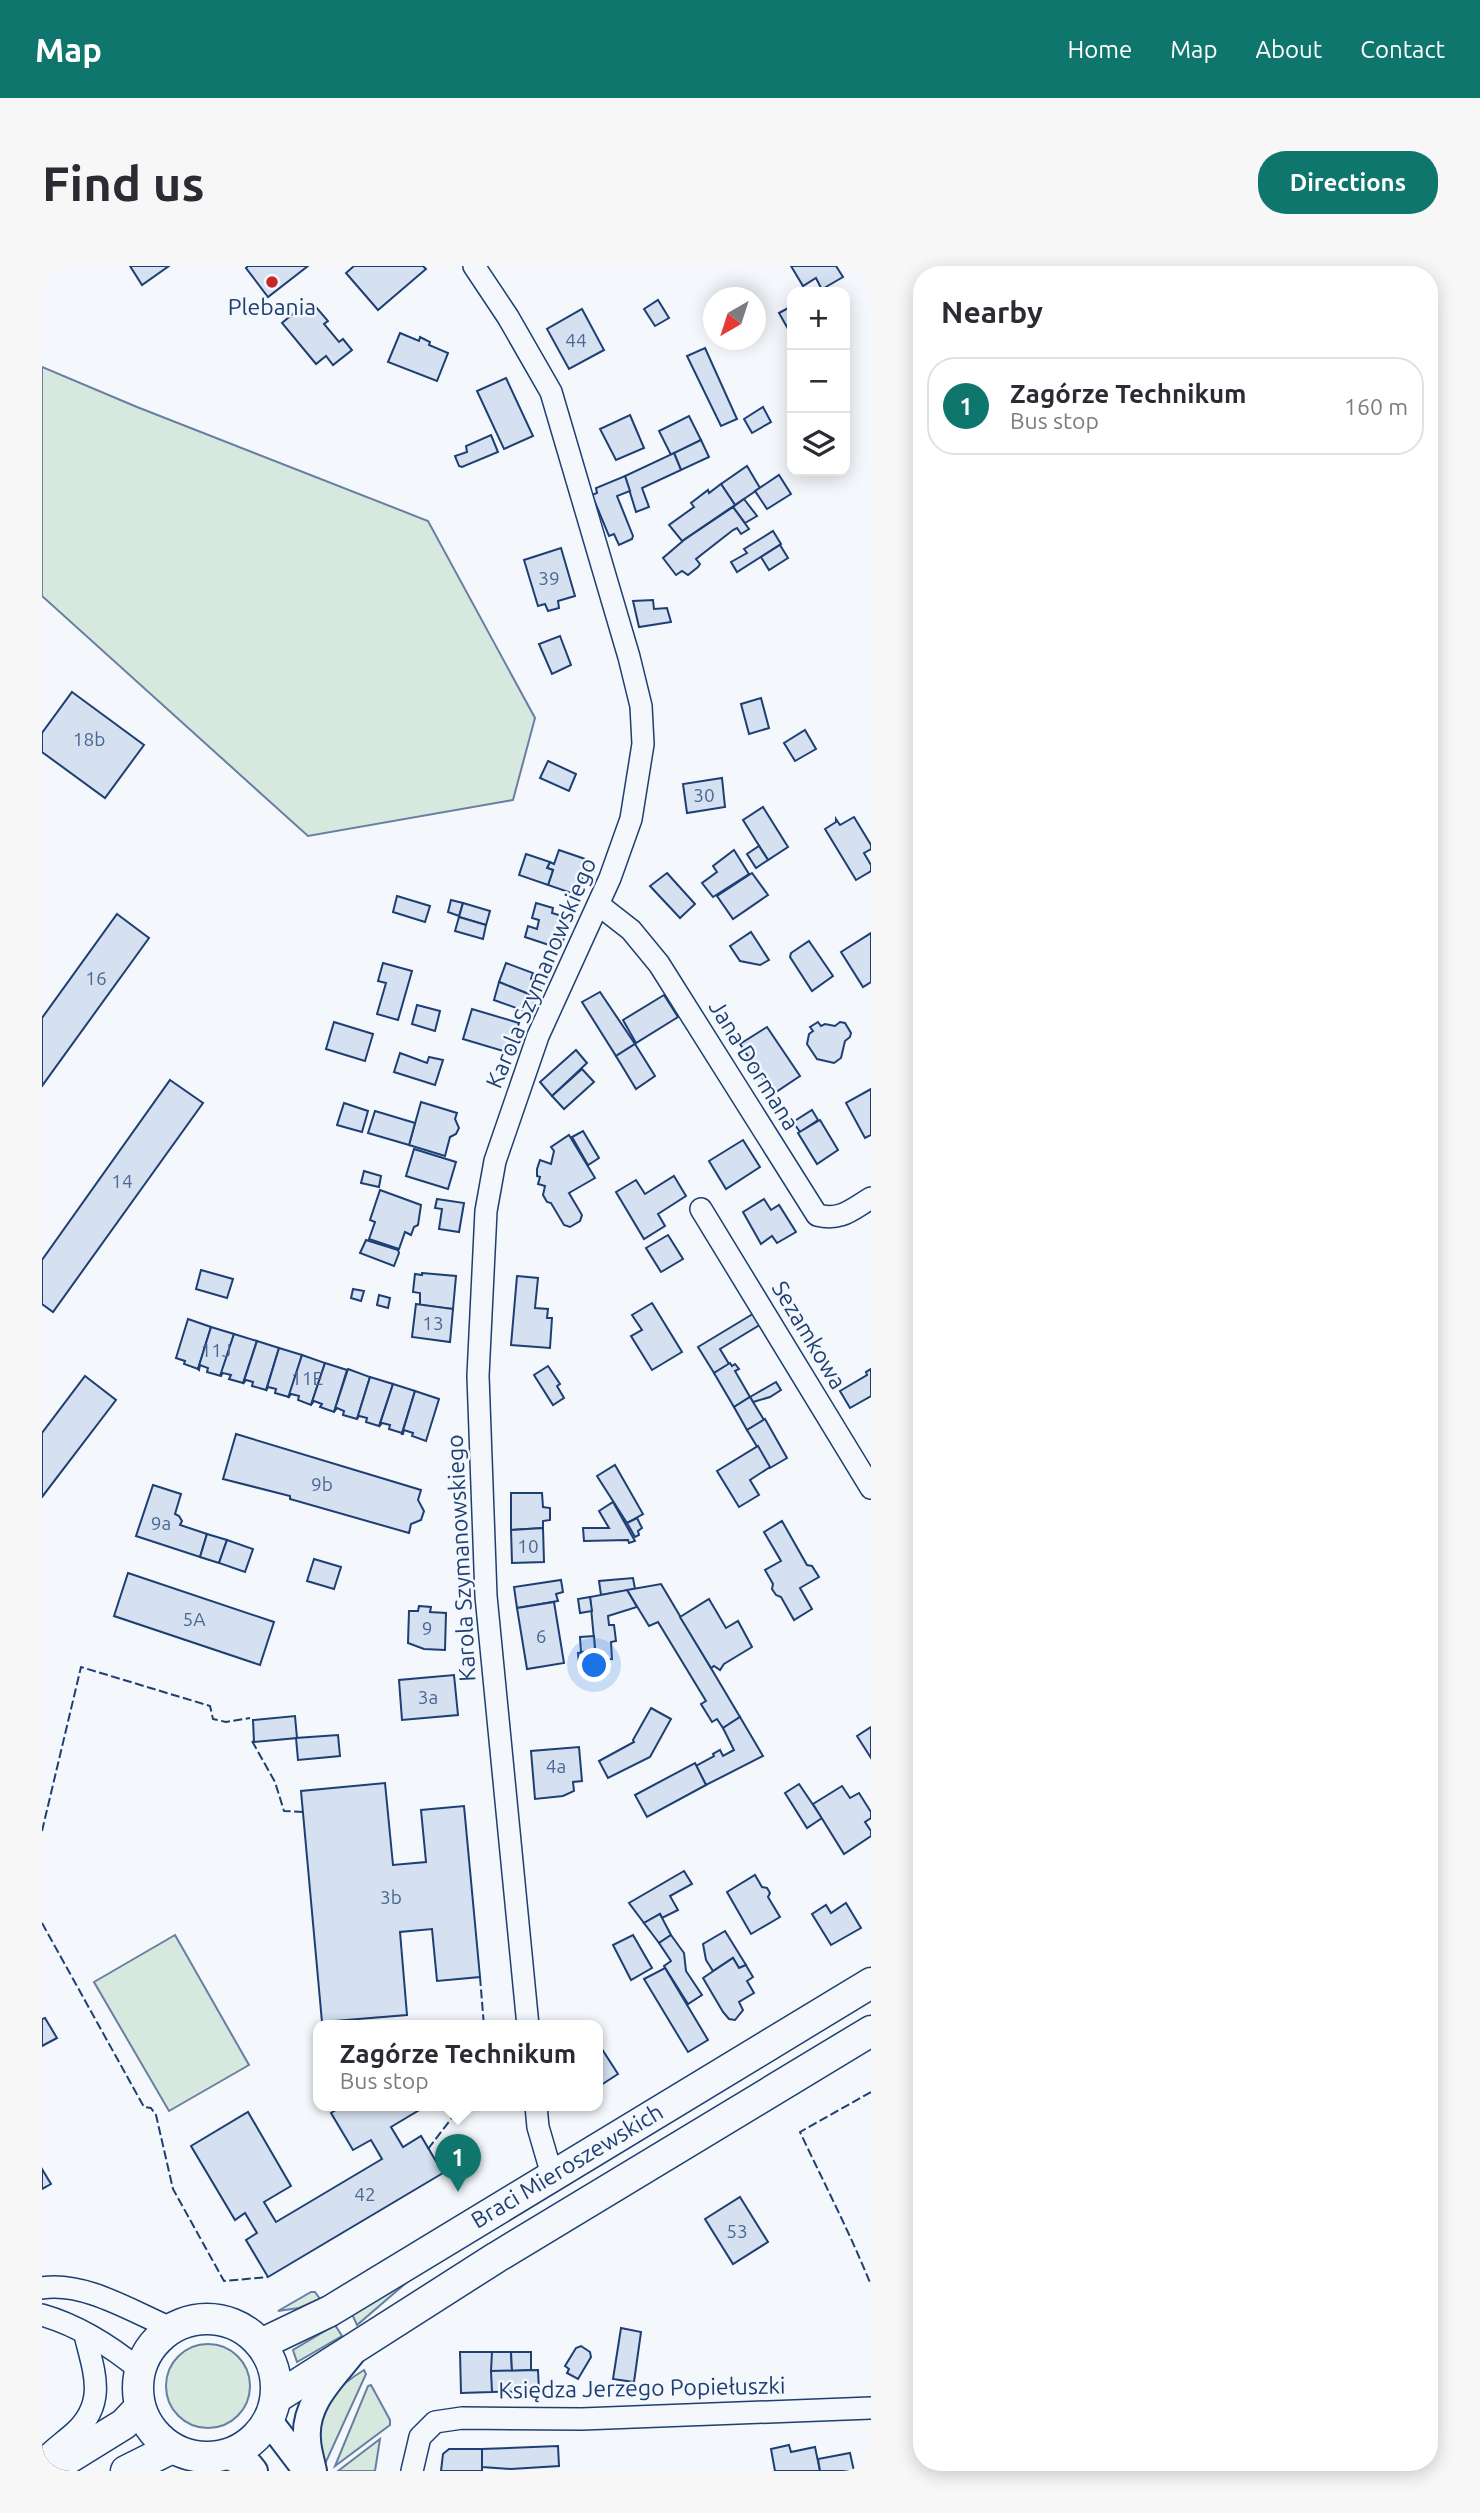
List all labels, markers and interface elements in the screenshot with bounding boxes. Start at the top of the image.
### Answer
text: Map [35,31,102,68]
text: Home [1067,36,1132,63]
text: Map [1170,36,1217,63]
text: About [1255,36,1322,63]
text: Contact [1360,36,1445,63]
button: Directions [1258,151,1438,214]
text: Find us [42,155,205,210]
marker: Plebania [264,274,280,290]
north arrow [703,287,766,350]
map controls [787,287,850,476]
button: + [787,287,850,350]
place label: Plebania [228,294,316,319]
text: Nearby [941,295,1043,329]
house number: 44 [565,329,587,351]
button: − [787,350,850,413]
text: Zagórze Technikum [1010,379,1247,408]
text: 1 [960,394,972,419]
text: 160 m [1344,394,1408,419]
text: Bus stop [1010,408,1099,433]
button: layers [787,413,850,476]
house number: 39 [538,567,560,589]
house number: 18b [73,728,105,750]
house number: 30 [693,784,715,806]
street label: Karola Szymanowskiego [481,854,600,1092]
house number: 16 [85,967,107,989]
street label: Jana Dormana [705,995,804,1134]
house number: 14 [111,1170,133,1192]
street label: Sezamkowa [768,1276,851,1393]
house number: 13 [422,1312,444,1334]
house number: 11J [201,1339,231,1361]
house number: 11E [291,1367,323,1389]
street label: Karola Szymanowskiego [442,1434,479,1682]
house number: 9b [311,1473,333,1495]
house number: 9a [151,1512,171,1534]
house number: 10 [517,1535,539,1557]
house number: 5A [182,1608,206,1630]
house number: 9 [422,1617,432,1639]
house number: 6 [536,1625,546,1647]
your location [577,1648,611,1682]
house number: 3a [418,1686,438,1708]
house number: 4a [546,1755,566,1777]
house number: 3b [380,1886,402,1908]
popup [313,2020,603,2111]
text: Zagórze Technikum [340,2039,576,2068]
text: Bus stop [340,2068,429,2093]
street label: Braci Mieroszewskich [466,2098,667,2233]
pin: 1 [435,2134,481,2192]
house number: 42 [354,2183,376,2205]
house number: 53 [726,2220,748,2242]
street label: Księdza Jerzego Popiełuszki [498,2372,786,2403]

